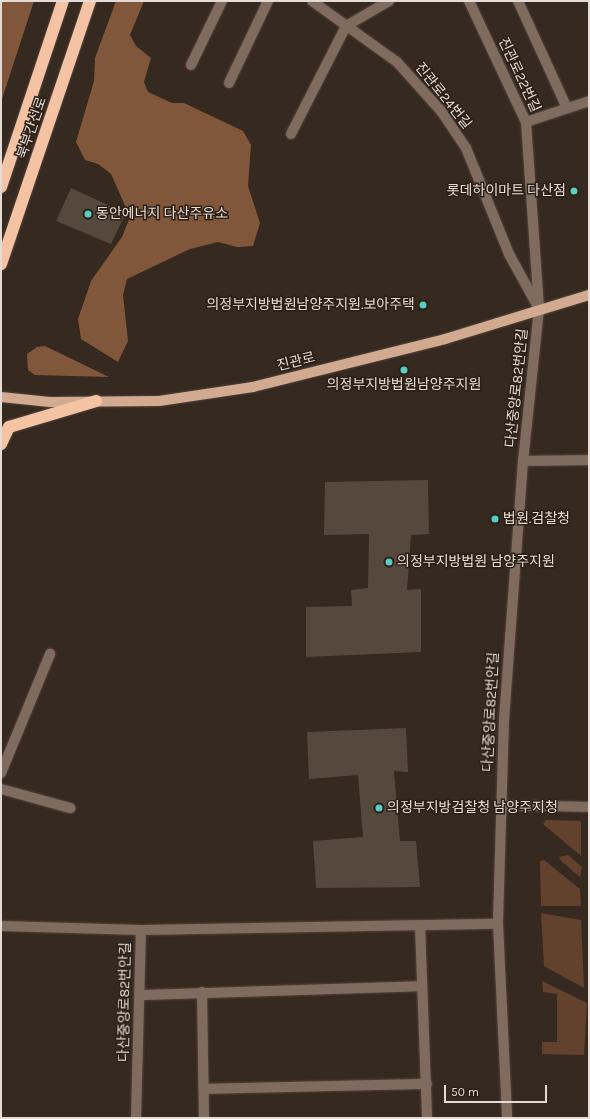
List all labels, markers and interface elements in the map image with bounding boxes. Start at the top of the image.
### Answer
street label: 진관로22번길 [494,35,544,115]
street label: 진관로24번길 [411,59,475,133]
street label: 북부간선로 [14,95,50,161]
place label: 롯데하이마트 다산점 [447,183,566,199]
marker: 롯데하이마트 다산점 [569,186,579,196]
place label: 동안에너지 다산주유소 [96,206,228,222]
marker: 동안에너지 다산주유소 [83,209,93,219]
place label: 의정부지방법원남양주지원.보아주택 [206,297,415,313]
marker: 의정부지방법원남양주지원.보아주택 [418,300,428,310]
street label: 다산중앙로82번안길 [502,328,532,448]
street label: 진관로 [275,349,317,375]
marker: 의정부지방법원남양주지원 [399,365,409,375]
place label: 의정부지방법원남양주지원 [327,377,481,393]
place label: 법원.검찰청 [503,511,570,527]
marker: 법원.검찰청 [490,514,500,524]
place label: 의정부지방법원 남양주지원 [397,554,555,570]
marker: 의정부지방법원 남양주지원 [384,557,394,567]
street label: 다산중앙로82번안길 [479,652,503,772]
place label: 의정부지방검찰청 남양주지청 [387,800,558,816]
marker: 의정부지방검찰청 남양주지청 [374,803,384,813]
street label: 다산중앙로82번안길 [116,942,134,1062]
scale bar [446,1077,549,1103]
text: 50 m [451,1085,479,1099]

